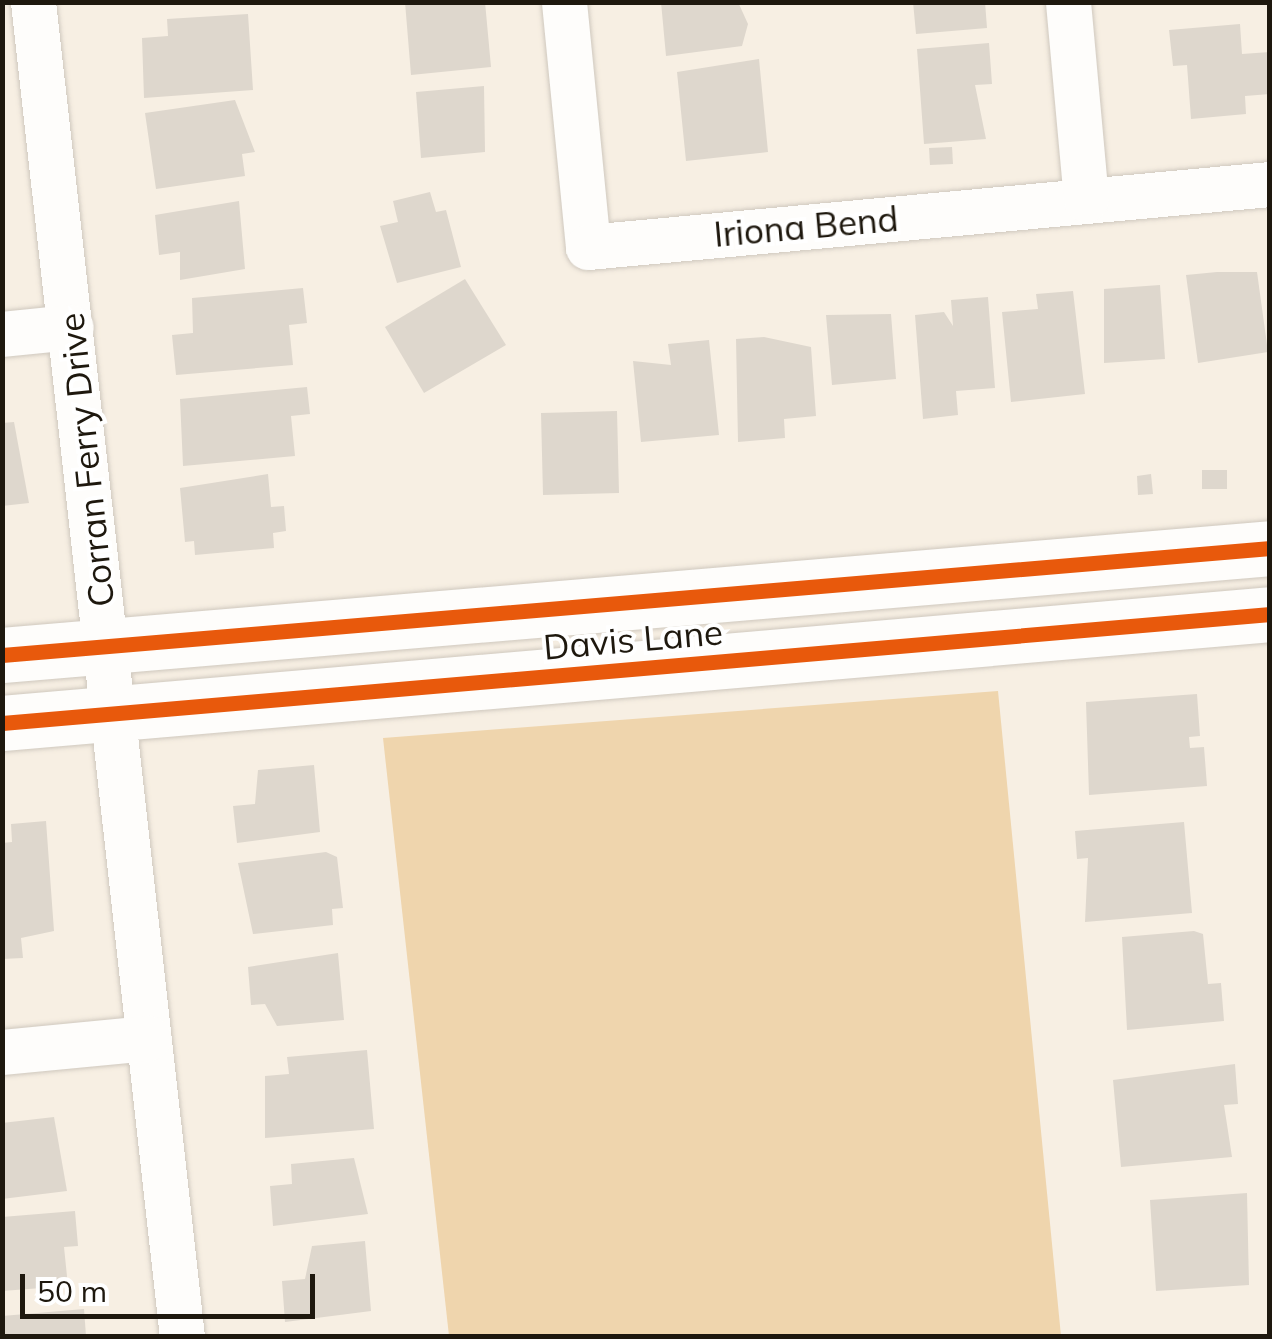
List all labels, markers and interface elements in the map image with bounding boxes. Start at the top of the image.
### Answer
street label: Iriona Bend [712,197,900,255]
street label: Corran Ferry Drive [50,311,122,609]
street label: Davis Lane [542,610,724,668]
scale bar [25,1254,320,1316]
text: 50 m [37,1272,107,1310]

